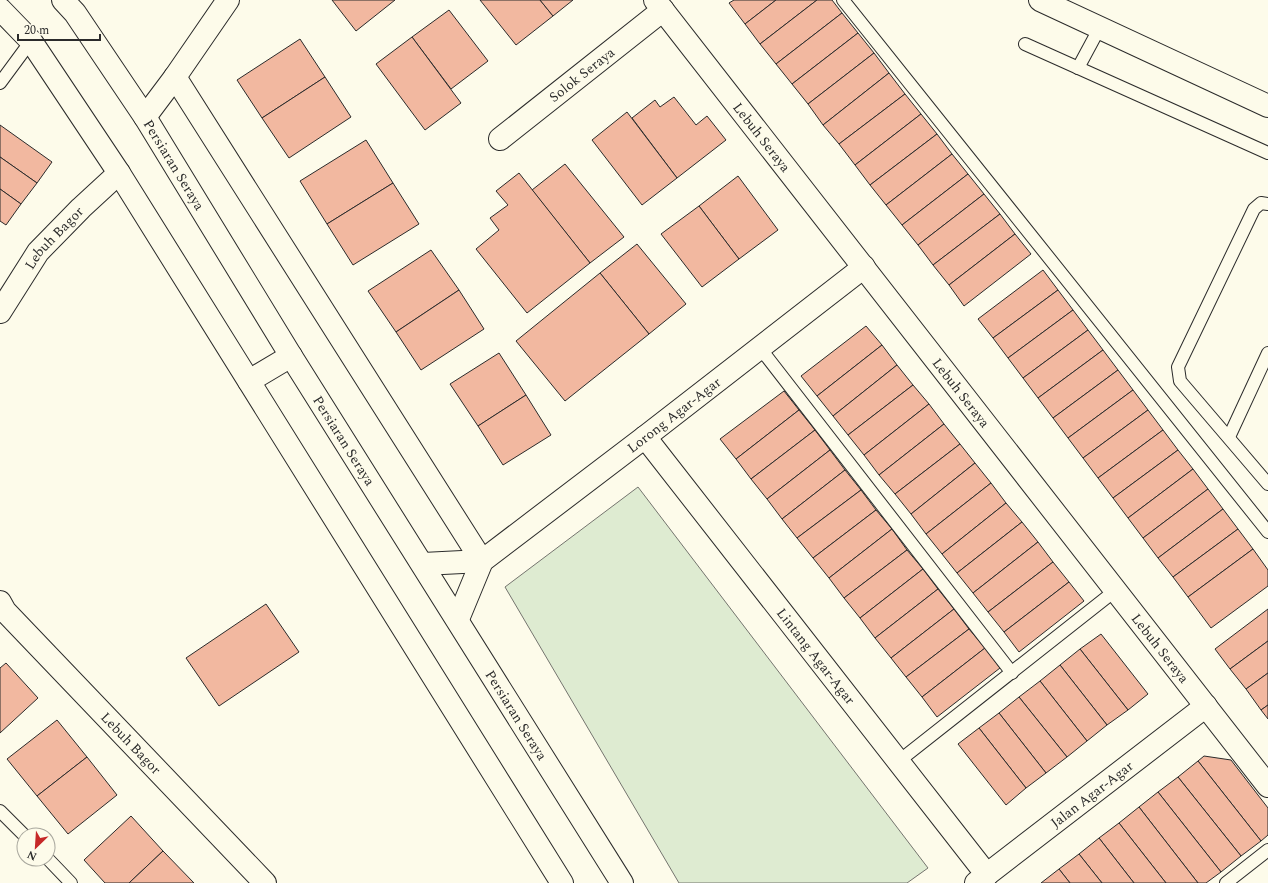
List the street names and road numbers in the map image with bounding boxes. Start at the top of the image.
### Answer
street label: Solok Seraya [544,42,619,107]
street label: Lebuh Seraya [728,98,796,177]
street label: Persiaran Seraya [138,115,210,214]
street label: Lebuh Bagor [19,201,88,274]
street label: Lebuh Seraya [927,353,995,432]
street label: Lorong Agar-Agar [622,371,726,458]
street label: Persiaran Seraya [308,391,381,490]
street label: Lintang Agar-Agar [772,603,861,709]
street label: Lebuh Seraya [1127,609,1195,688]
street label: Persiaran Seraya [480,666,553,764]
street label: Lebuh Bagor [96,707,167,779]
street label: Jalan Agar-Agar [1046,755,1138,833]

